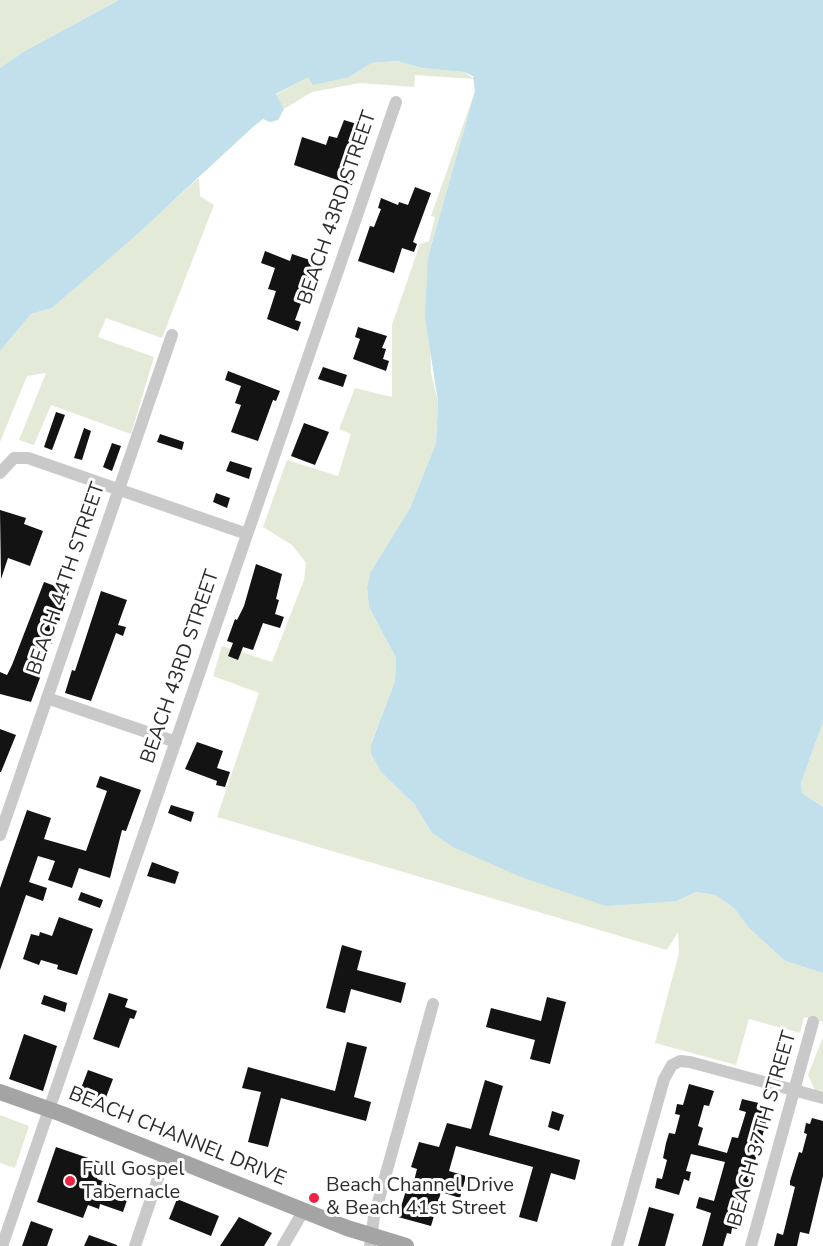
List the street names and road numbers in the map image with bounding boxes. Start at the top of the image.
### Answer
street label: BEACH 43RD STREET [294,108,382,308]
street label: BEACH 44TH STREET [23,480,111,678]
street label: BEACH 43RD STREET [137,567,225,767]
street label: BEACH 37TH STREET [724,1029,802,1229]
street label: BEACH CHANNEL DRIVE [65,1082,289,1192]

